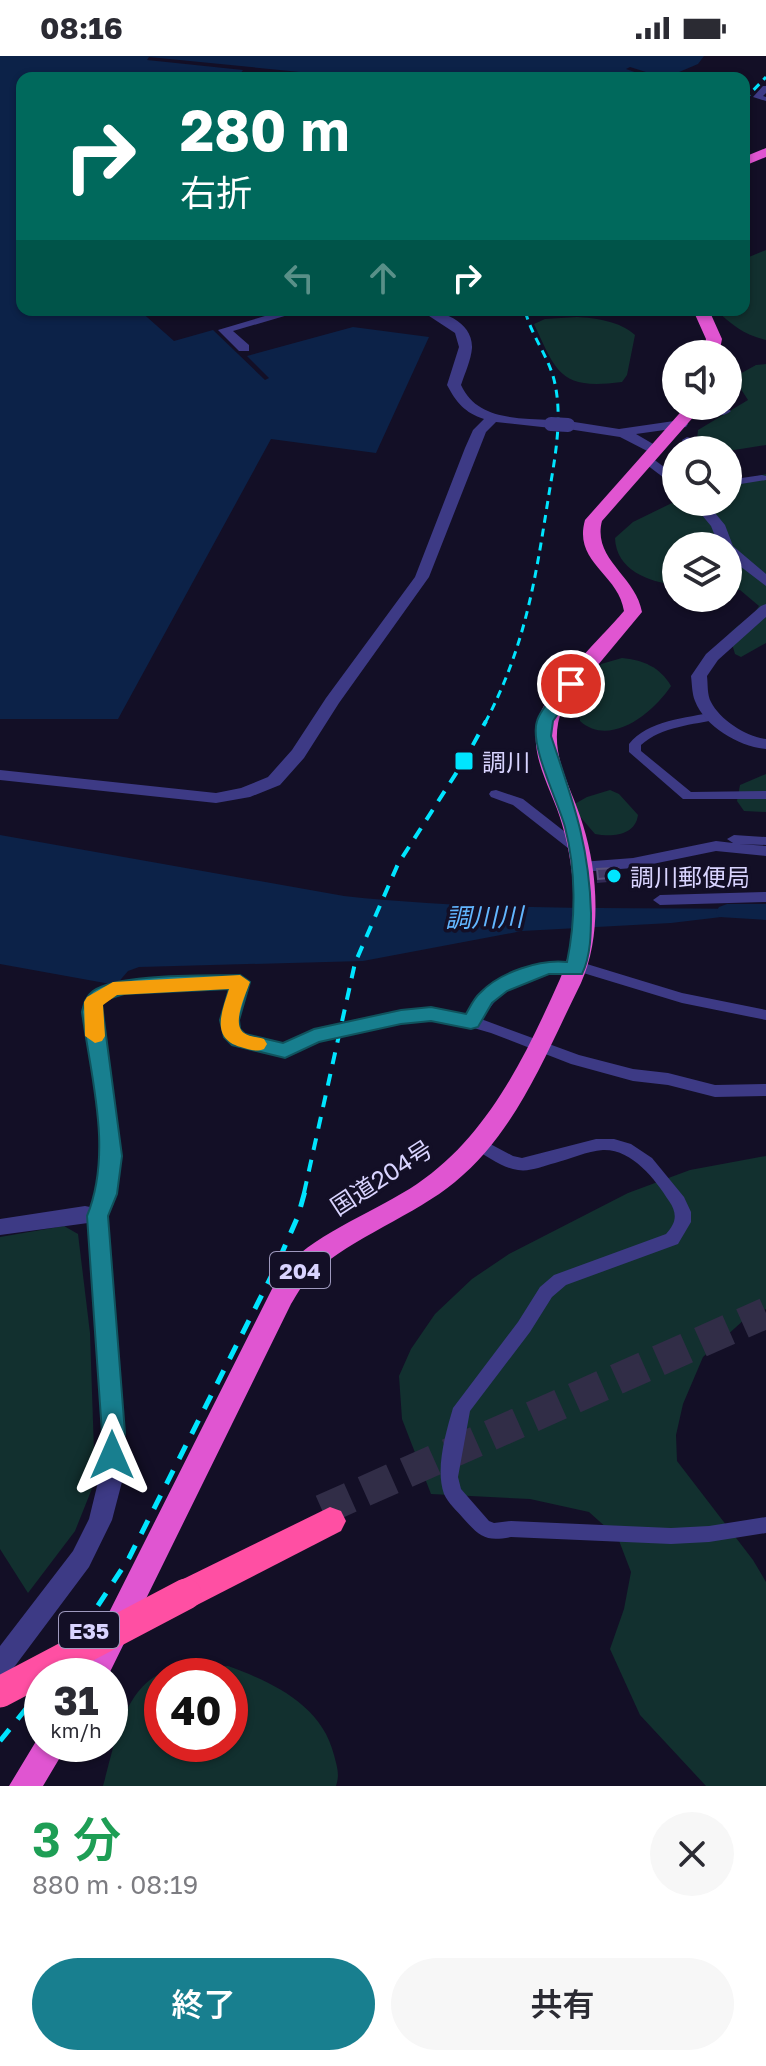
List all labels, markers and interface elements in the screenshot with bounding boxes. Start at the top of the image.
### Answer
text: 08:16 [40,10,123,46]
text: 280 m [180,96,349,163]
icon: right [48,104,152,208]
text: 右折 [180,171,252,214]
icon: left [277,256,321,300]
icon: ahead [361,256,405,300]
icon: right [445,256,489,300]
map controls [662,340,742,612]
button: sound [662,340,742,420]
button: search [662,436,742,516]
button: layers [662,532,742,612]
pin [537,650,605,718]
icon: arrive [549,662,593,706]
place label: 調川 [482,747,530,776]
marker: 調川 [453,750,475,772]
place label: 調川郵便局 [630,862,750,891]
marker: 調川郵便局 [605,867,623,885]
water label: 調川川 [445,901,526,933]
street label: 国道204号 [325,1133,437,1221]
road number: 204 [270,1252,330,1288]
position arrow [70,1413,154,1497]
road number: E35 [59,1612,119,1648]
speed limit sign: 40 [144,1658,248,1762]
text: 31 [54,1676,99,1724]
text: km/h [51,1718,101,1742]
text: 3 分 [32,1810,121,1868]
button: close [650,1812,734,1896]
text: 880 m · 08:19 [32,1869,198,1900]
button: 終了 [32,1958,375,2050]
button: 共有 [391,1958,734,2050]

